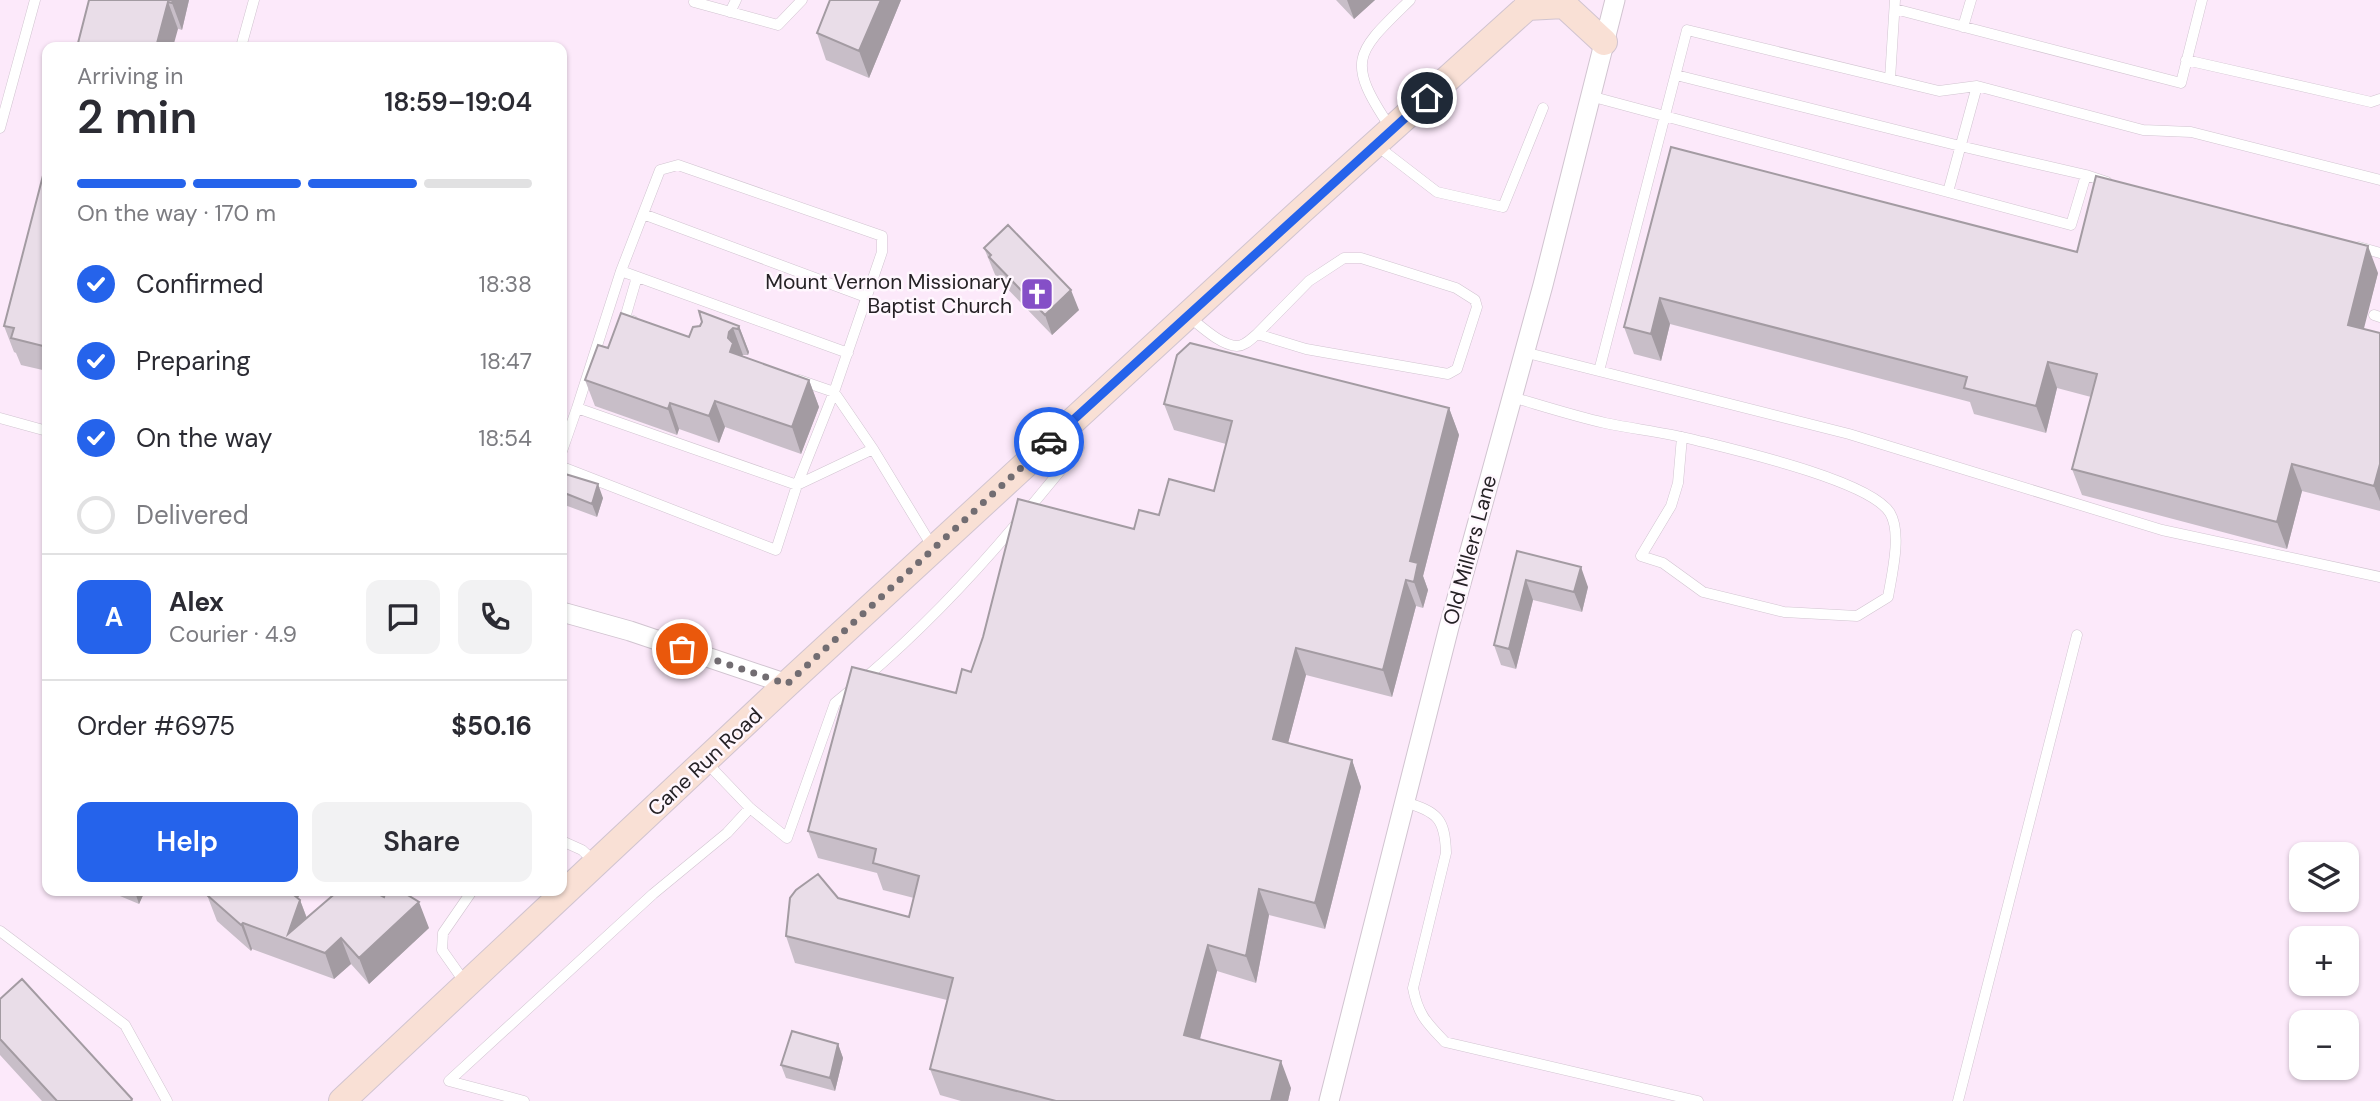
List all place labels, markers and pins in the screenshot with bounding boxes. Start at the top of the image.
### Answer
pin [1397,68,1457,128]
place label: Mount Vernon Missionary Baptist Church [765,268,1012,320]
church icon: Mount Vernon Missionary Baptist Church [1018,275,1056,313]
pin [652,619,712,679]

